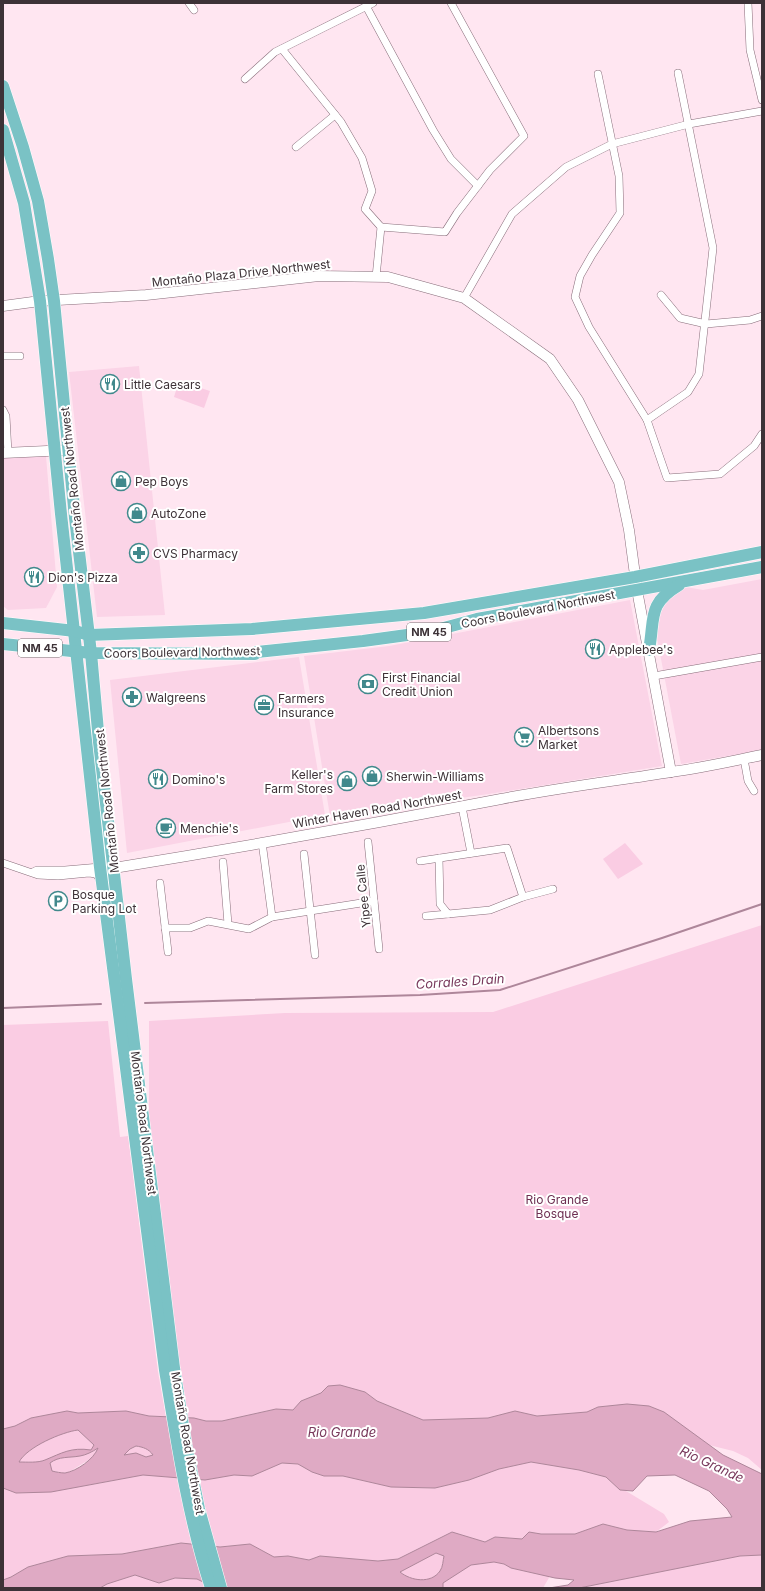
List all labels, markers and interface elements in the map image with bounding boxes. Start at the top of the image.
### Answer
street label: Montaño Plaza Drive Northwest [151,256,331,290]
restaurant icon: Little Caesars [99,373,121,395]
place label: Little Caesars [124,377,201,392]
street label: Montaño Road Northwest [57,406,87,552]
shop icon: Pep Boys [110,470,132,492]
place label: Pep Boys [135,474,188,489]
shop icon: AutoZone [126,502,148,524]
place label: AutoZone [151,506,206,521]
pharmacy icon: CVS Pharmacy [128,542,150,564]
place label: CVS Pharmacy [153,546,238,561]
restaurant icon: Dion's Pizza [23,566,45,588]
place label: Dion's Pizza [48,570,118,585]
street label: Coors Boulevard Northwest [460,587,616,631]
road number: NM 45 [407,623,451,641]
restaurant icon: Applebee's [584,638,606,660]
road number: NM 45 [18,639,62,657]
place label: Applebee's [609,642,673,657]
street label: Coors Boulevard Northwest [104,643,260,661]
place label: First Financial Credit Union [382,670,460,699]
bank icon: First Financial Credit Union [357,673,379,695]
pharmacy icon: Walgreens [121,686,143,708]
place label: Walgreens [146,690,206,705]
place label: Farmers Insurance [278,691,334,720]
office icon: Farmers Insurance [253,694,275,716]
place label: Albertsons Market [538,723,599,752]
supermarket icon: Albertsons Market [513,726,535,748]
street label: Montaño Road Northwest [92,728,122,874]
shop icon: Sherwin-Williams [361,765,383,787]
place label: Keller's Farm Stores [265,767,333,796]
restaurant icon: Domino's [147,768,169,790]
place label: Sherwin-Williams [386,769,484,784]
shop icon: Keller's Farm Stores [336,770,358,792]
place label: Domino's [172,772,225,787]
street label: Winter Haven Road Northwest [291,787,463,831]
cafe icon: Menchie's [155,817,177,839]
place label: Menchie's [180,821,239,836]
street label: Yipee Calle [352,864,374,928]
place label: Bosque Parking Lot [72,887,136,916]
parking icon: Bosque Parking Lot [47,890,69,912]
water label: Corrales Drain [415,970,505,992]
street label: Montaño Road Northwest [128,1050,160,1196]
park label: Rio Grande Bosque [526,1192,588,1221]
street label: Montaño Road Northwest [168,1370,208,1516]
water label: Rio Grande [308,1424,376,1440]
water label: Rio Grande [678,1442,746,1486]

